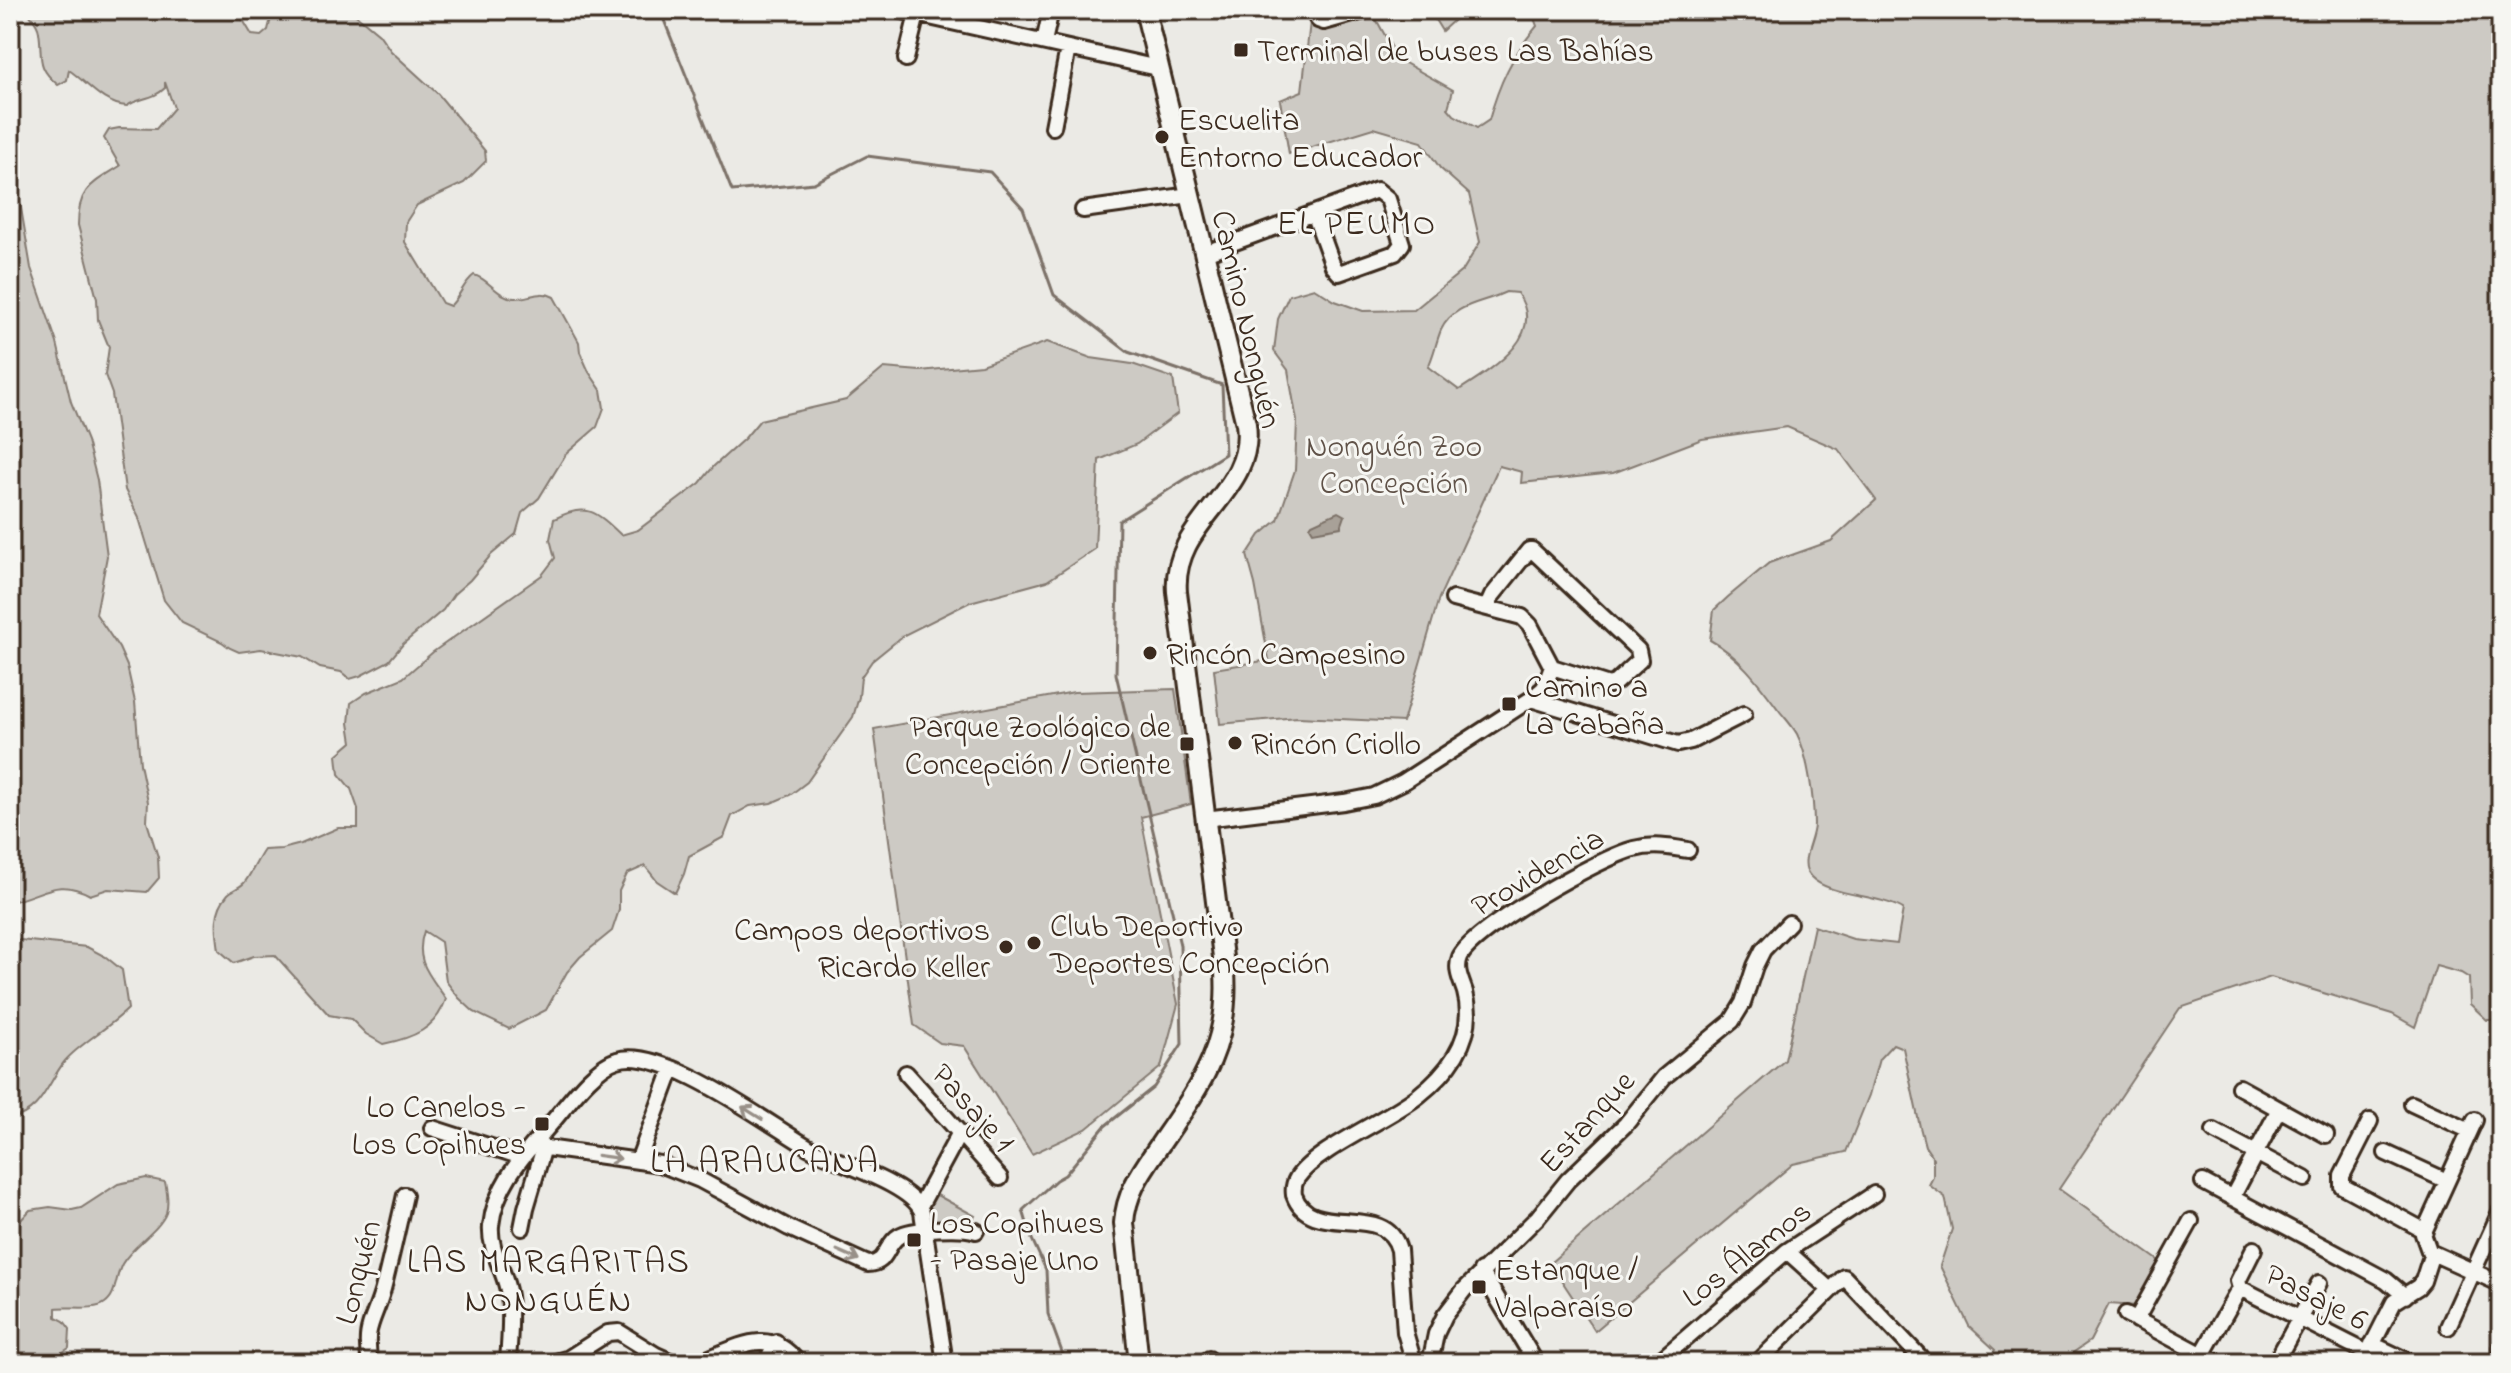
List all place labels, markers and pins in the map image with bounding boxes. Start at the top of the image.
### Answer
place label: Terminal de buses Las Bahías [1257,30,1654,77]
marker: Terminal de buses Las Bahías [1232,41,1250,59]
place label: Escuelita Entorno Educador [1178,99,1423,183]
marker: Escuelita Entorno Educador [1153,128,1171,146]
place label: Rincón Campesino [1166,633,1406,680]
marker: Rincón Campesino [1141,644,1159,662]
place label: Camino a La Cabaña [1525,666,1664,750]
marker: Camino a La Cabaña [1500,695,1518,713]
place label: Parque Zoológico de Concepción / Oriente [905,706,1172,790]
place label: Rincón Criollo [1251,723,1421,770]
marker: Rincón Criollo [1226,734,1244,752]
marker: Parque Zoológico de Concepción / Oriente [1178,735,1196,753]
place label: Club Deportivo Deportes Concepción [1049,905,1330,989]
place label: Campos deportivos Ricardo Keller [734,909,990,993]
marker: Club Deportivo Deportes Concepción [1025,934,1043,952]
marker: Campos deportivos Ricardo Keller [997,938,1015,956]
place label: Lo Canelos - Los Copihues [352,1086,526,1170]
marker: Lo Canelos - Los Copihues [533,1115,551,1133]
place label: Los Copihues - Pasaje Uno [930,1202,1104,1286]
marker: Los Copihues - Pasaje Uno [905,1231,923,1249]
place label: Estanque / Valparaíso [1494,1249,1638,1333]
marker: Estanque / Valparaíso [1470,1278,1488,1296]

